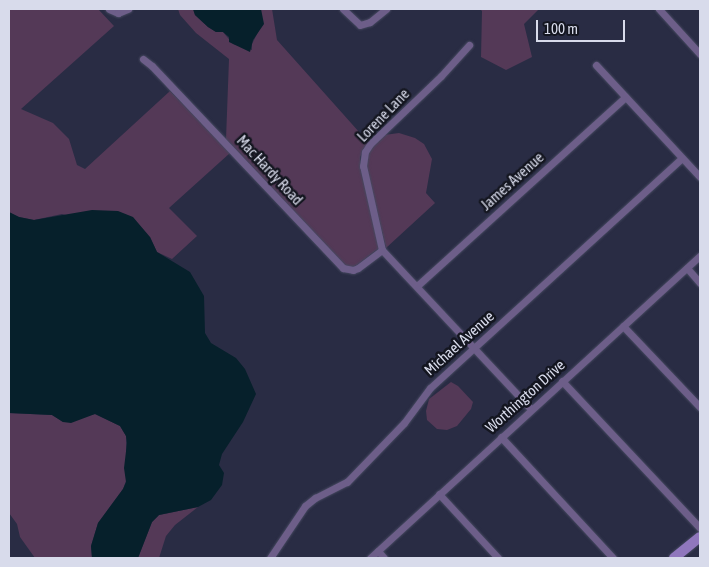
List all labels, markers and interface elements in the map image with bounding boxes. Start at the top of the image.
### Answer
scale bar [539,10,628,42]
text: 100 m [544,20,578,37]
street label: Lorene Lane [353,85,413,145]
street label: Mac Hardy Road [233,131,307,209]
street label: James Avenue [477,148,547,214]
street label: Michael Avenue [420,307,498,379]
street label: Worthington Drive [482,356,568,436]

